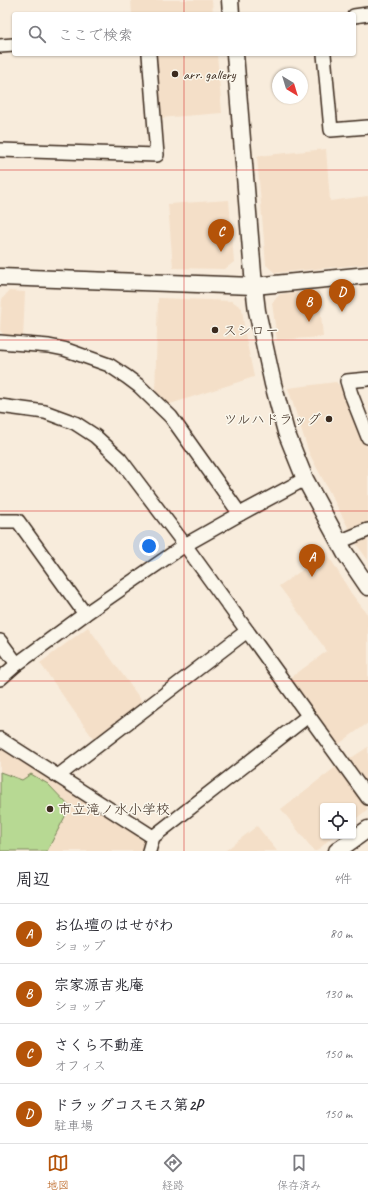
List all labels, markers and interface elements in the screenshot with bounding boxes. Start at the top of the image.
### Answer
search box [12,12,356,56]
icon: search [26,23,48,45]
text: ここで検索 [58,26,133,45]
place label: arr. gallery [183,66,237,83]
north arrow [272,68,308,104]
marker: arr. gallery [170,69,180,79]
pin: C [208,219,234,252]
pin: D [329,279,355,312]
pin: B [296,289,322,322]
place label: スシロー [223,322,279,339]
marker: スシロー [210,325,220,335]
place label: ツルハドラッグ [224,411,321,428]
marker: ツルハドラッグ [324,414,334,424]
your location [139,536,159,556]
pin: A [299,544,325,577]
place label: 市立滝ノ水小学校 [58,801,170,818]
map controls [320,803,356,839]
button: locate [320,803,356,839]
marker: 市立滝ノ水小学校 [45,804,55,814]
text: 周辺 [16,869,50,890]
text: 4件 [333,871,352,887]
text: お仏壇のはせがわ [54,916,174,935]
text: A [26,926,32,942]
text: 80 m [330,926,352,942]
text: ショップ [54,938,105,954]
text: 宗家源吉兆庵 [54,976,144,995]
text: B [26,986,32,1002]
text: 130 m [324,986,352,1002]
text: ショップ [54,998,105,1014]
text: さくら不動産 [54,1036,144,1055]
text: C [26,1046,32,1062]
text: 150 m [324,1046,352,1062]
text: オフィス [54,1058,106,1074]
text: ドラッグコスモス第2P [54,1096,202,1115]
text: D [25,1106,33,1122]
text: 150 m [324,1106,352,1122]
text: 駐車場 [54,1118,93,1134]
tab: 地図 [47,1152,69,1192]
tab: 経路 [162,1152,184,1192]
tab: 保存済み [277,1152,321,1192]

